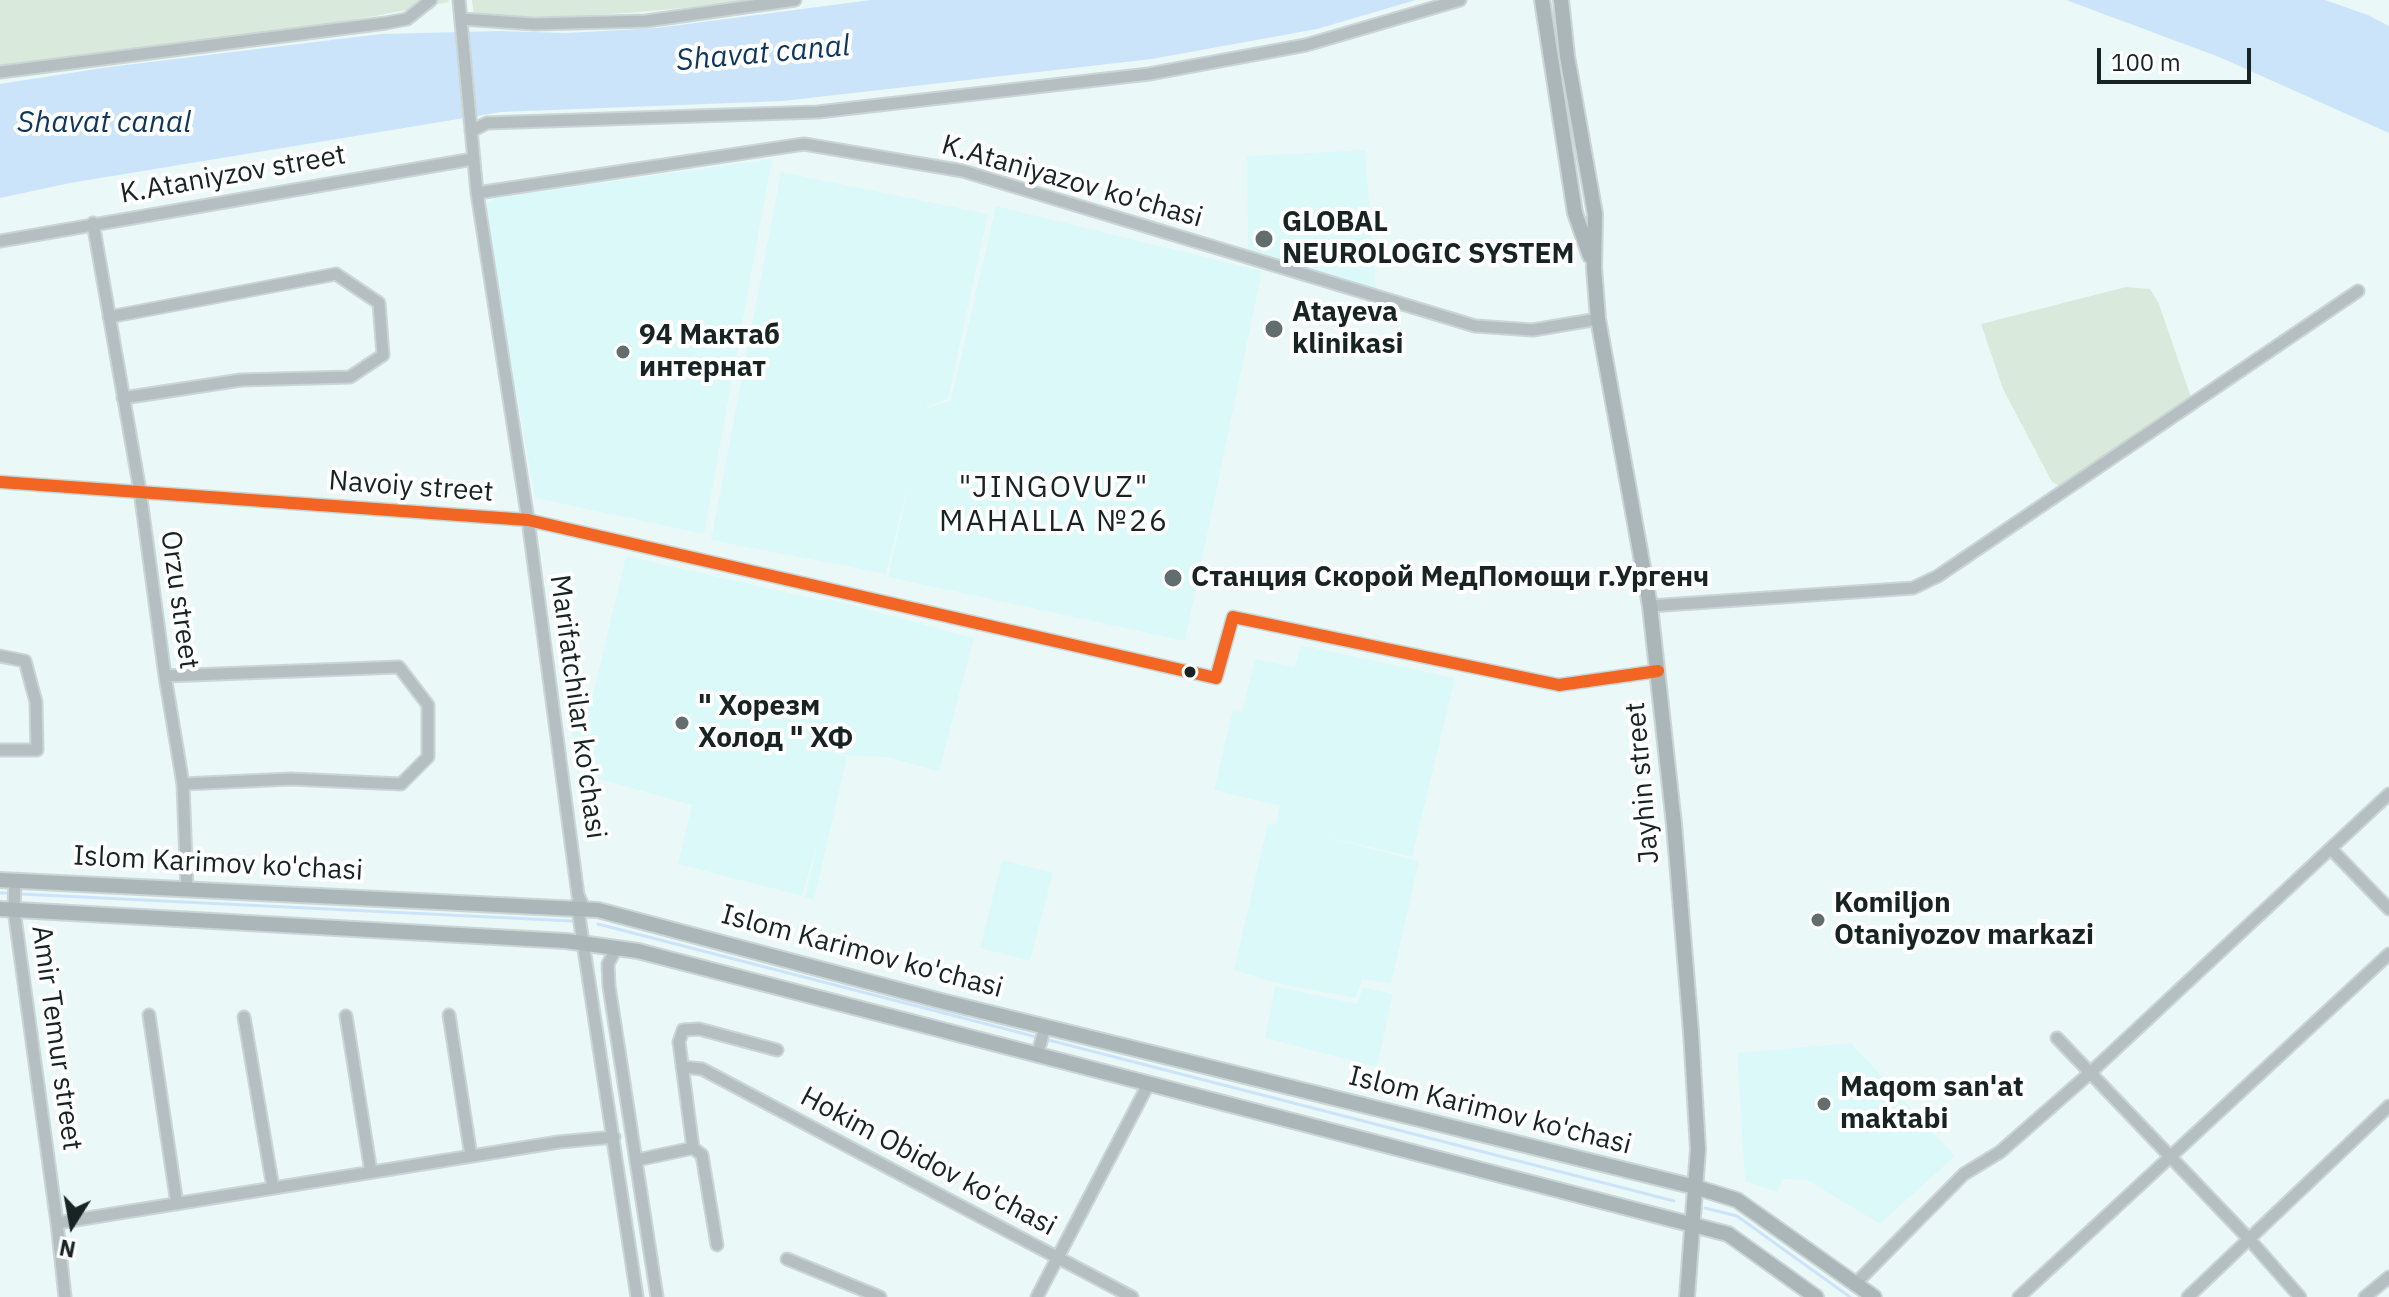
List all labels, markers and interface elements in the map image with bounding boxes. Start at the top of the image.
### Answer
water label: Shavat canal [675,28,851,80]
scale bar [2101,32,2255,82]
text: 100 m [2111,46,2181,78]
water label: Shavat canal [17,105,191,141]
street label: K.Ataniyazov ko'chasi [938,129,1206,235]
street label: K.Ataniyzov street [118,139,348,211]
place label: GLOBAL NEUROLOGIC SYSTEM [1282,206,1574,272]
marker: GLOBAL NEUROLOGIC SYSTEM [1253,228,1275,250]
place label: Atayeva klinikasi [1292,296,1404,362]
marker: Atayeva klinikasi [1263,318,1285,340]
place label: 94 Мактаб интернат [639,319,780,385]
marker: 94 Мактаб интернат [614,343,632,361]
street label: Navoiy street [327,464,495,510]
district label: "JINGOVUZ" MAHALLA №26 [939,470,1169,540]
street label: Orzu street [153,529,205,671]
place label: Станция Скорой МедПомощи г.Ургенч [1191,561,1709,595]
marker: Станция Скорой МедПомощи г.Ургенч [1162,567,1184,589]
street label: Marifatchilar ko'chasi [542,573,612,841]
unlabelled marker [1182,664,1198,680]
place label: " Хорезм Холод " ХФ [698,690,853,756]
street label: Jayhin street [1619,701,1667,865]
marker: " Хорезм Холод " ХФ [673,714,691,732]
street label: Islom Karimov ko'chasi [72,840,364,888]
place label: Komiljon Otaniyozov markazi [1834,887,2094,953]
street label: Islom Karimov ko'chasi [717,898,1007,1006]
marker: Komiljon Otaniyozov markazi [1809,911,1827,929]
street label: Amir Temur street [24,923,88,1153]
street label: Islom Karimov ko'chasi [1345,1060,1635,1162]
place label: Maqom san'at maktabi [1840,1071,2024,1137]
street label: Hokim Obidov ko'chasi [794,1080,1062,1244]
marker: Maqom san'at maktabi [1815,1095,1833,1113]
north arrow [32,1185,112,1265]
text: N [57,1233,78,1265]

